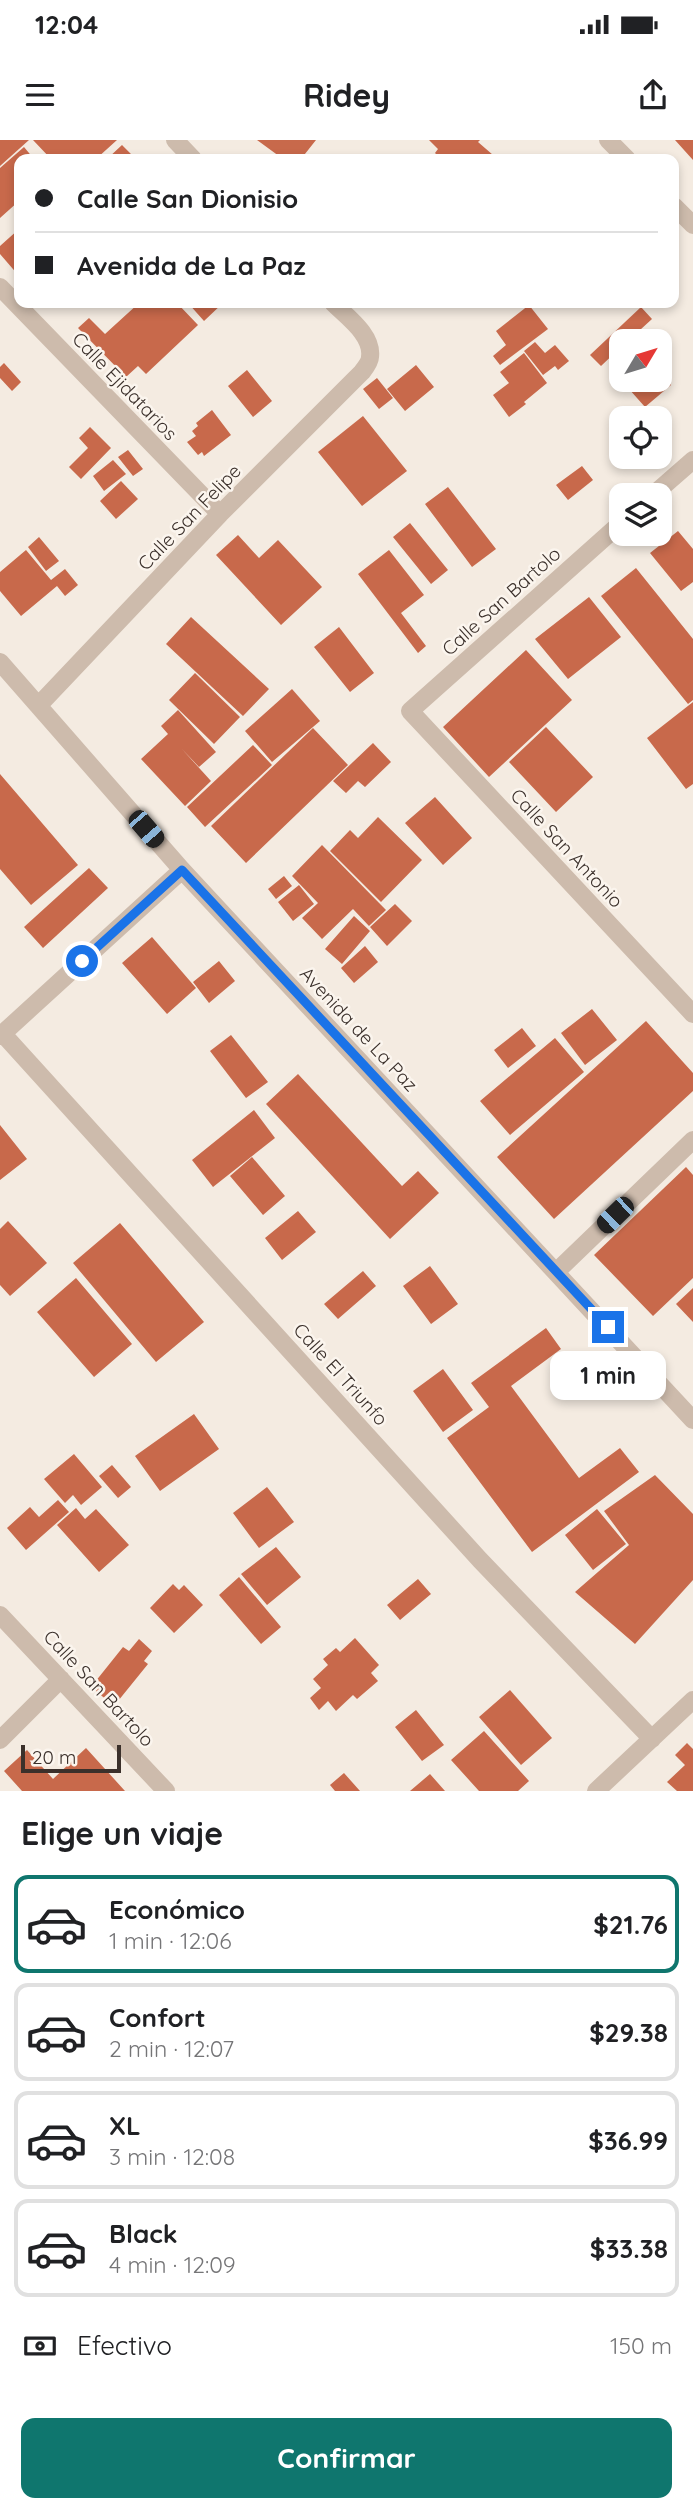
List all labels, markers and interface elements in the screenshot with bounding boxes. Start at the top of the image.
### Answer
text: 12:04 [35,8,98,41]
text: Ridey [303,75,390,115]
icon: menu [21,76,59,114]
icon: share [634,76,672,114]
text: Calle San Dionisio [77,182,298,215]
text: Avenida de La Paz [77,249,306,282]
street label: Calle Ejidatarios [67,327,183,445]
north arrow [609,329,672,392]
map controls [609,329,672,546]
button: locate [609,406,672,469]
street label: Calle San Felipe [132,459,246,575]
button: layers [609,483,672,546]
street label: Calle San Bartolo [437,541,565,661]
street label: Calle San Antonio [506,783,628,913]
car [125,806,168,852]
route start [66,945,98,977]
street label: Avenida de La Paz [295,962,423,1096]
car [593,1193,638,1237]
route end [592,1311,624,1343]
street label: Calle El Triunfo [289,1318,393,1430]
callout: 1 min [550,1352,666,1400]
text: 1 min [580,1361,636,1390]
street label: Calle San Bartolo [39,1624,159,1752]
scale bar [21,1742,121,1774]
text: 20 m [32,1745,76,1769]
text: Elige un viaje [21,1813,223,1853]
icon: car [25,1893,88,1956]
text: Económico [109,1893,245,1926]
text: $21.76 [593,1908,668,1941]
text: 1 min · 12:06 [109,1926,232,1955]
icon: car [25,2001,88,2064]
text: Confort [109,2001,206,2034]
text: $29.38 [589,2016,668,2049]
text: 2 min · 12:07 [109,2034,234,2063]
icon: car [25,2109,88,2172]
text: XL [109,2109,141,2142]
text: $36.99 [588,2124,668,2157]
text: 3 min · 12:08 [109,2142,235,2171]
icon: car [25,2217,88,2280]
text: Black [109,2217,178,2250]
text: $33.38 [590,2232,668,2265]
text: 4 min · 12:09 [109,2250,236,2279]
icon: cash [21,2327,59,2365]
text: Efectivo [77,2329,172,2362]
text: 150 m [610,2331,672,2360]
button: Confirmar [21,2418,672,2498]

